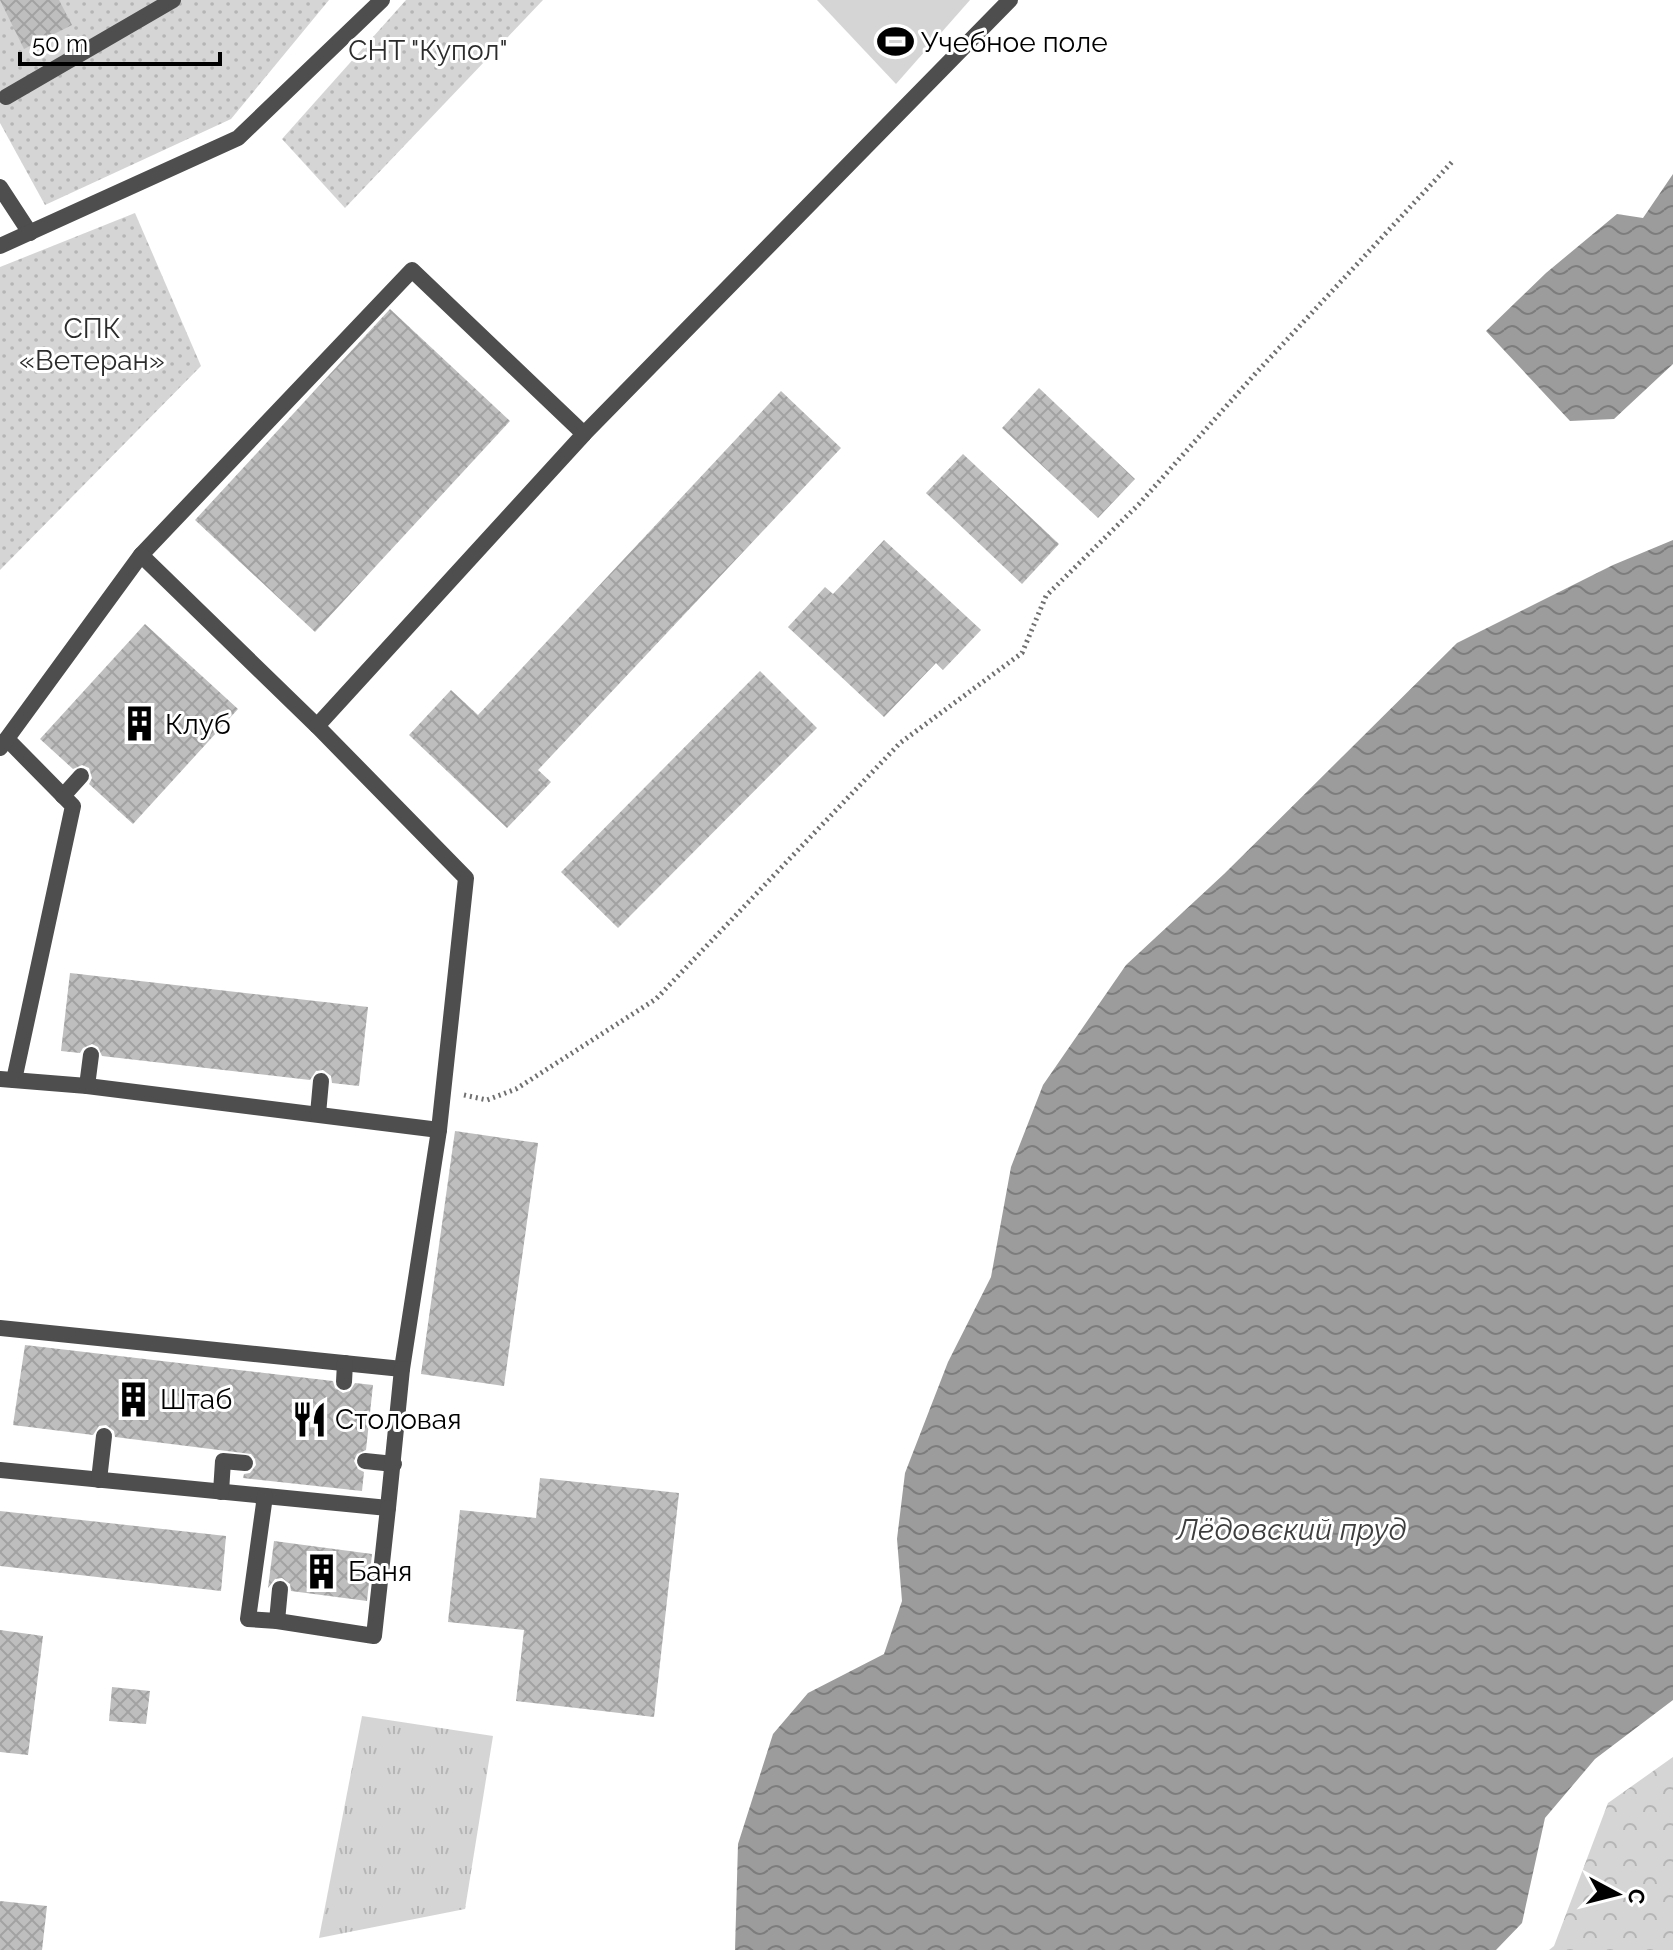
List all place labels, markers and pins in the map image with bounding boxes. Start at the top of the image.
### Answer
sports icon: Учебное поле [876,23,914,61]
place label: Учебное поле [921,26,1108,59]
building icon: Клуб [120,705,158,743]
place label: Клуб [165,708,231,741]
building icon: Штаб [115,1380,153,1418]
place label: Штаб [160,1383,232,1416]
restaurant icon: Столовая [290,1400,328,1438]
place label: Столовая [335,1403,462,1436]
building icon: Баня [303,1552,341,1590]
place label: Баня [348,1555,412,1588]

